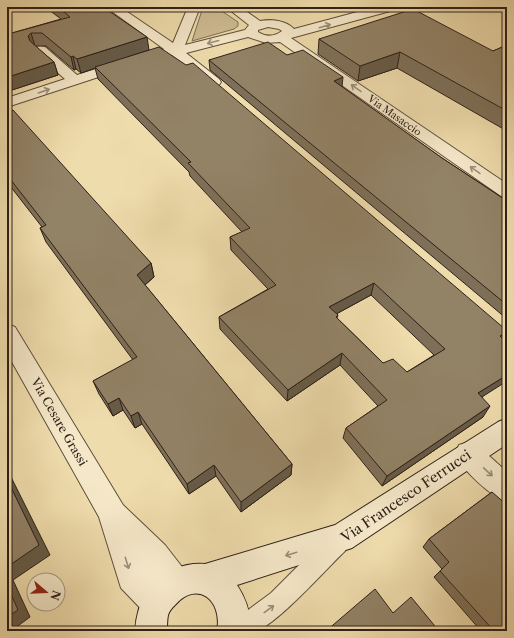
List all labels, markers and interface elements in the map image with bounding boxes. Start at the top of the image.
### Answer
one-way arrow [318,21,331,29]
one-way arrow [207,39,220,46]
one-way arrow [351,84,362,92]
one-way arrow [38,86,50,94]
street label: Via Masaccio [364,92,424,139]
one-way arrow [470,166,481,174]
street label: Via Cesare Grassi [28,374,91,469]
street label: Via Francesco Ferrucci [337,446,474,547]
one-way arrow [483,467,493,477]
one-way arrow [285,551,298,558]
one-way arrow [124,557,132,569]
north arrow [26,572,66,612]
text: N [47,588,64,602]
one-way arrow [263,605,274,613]

